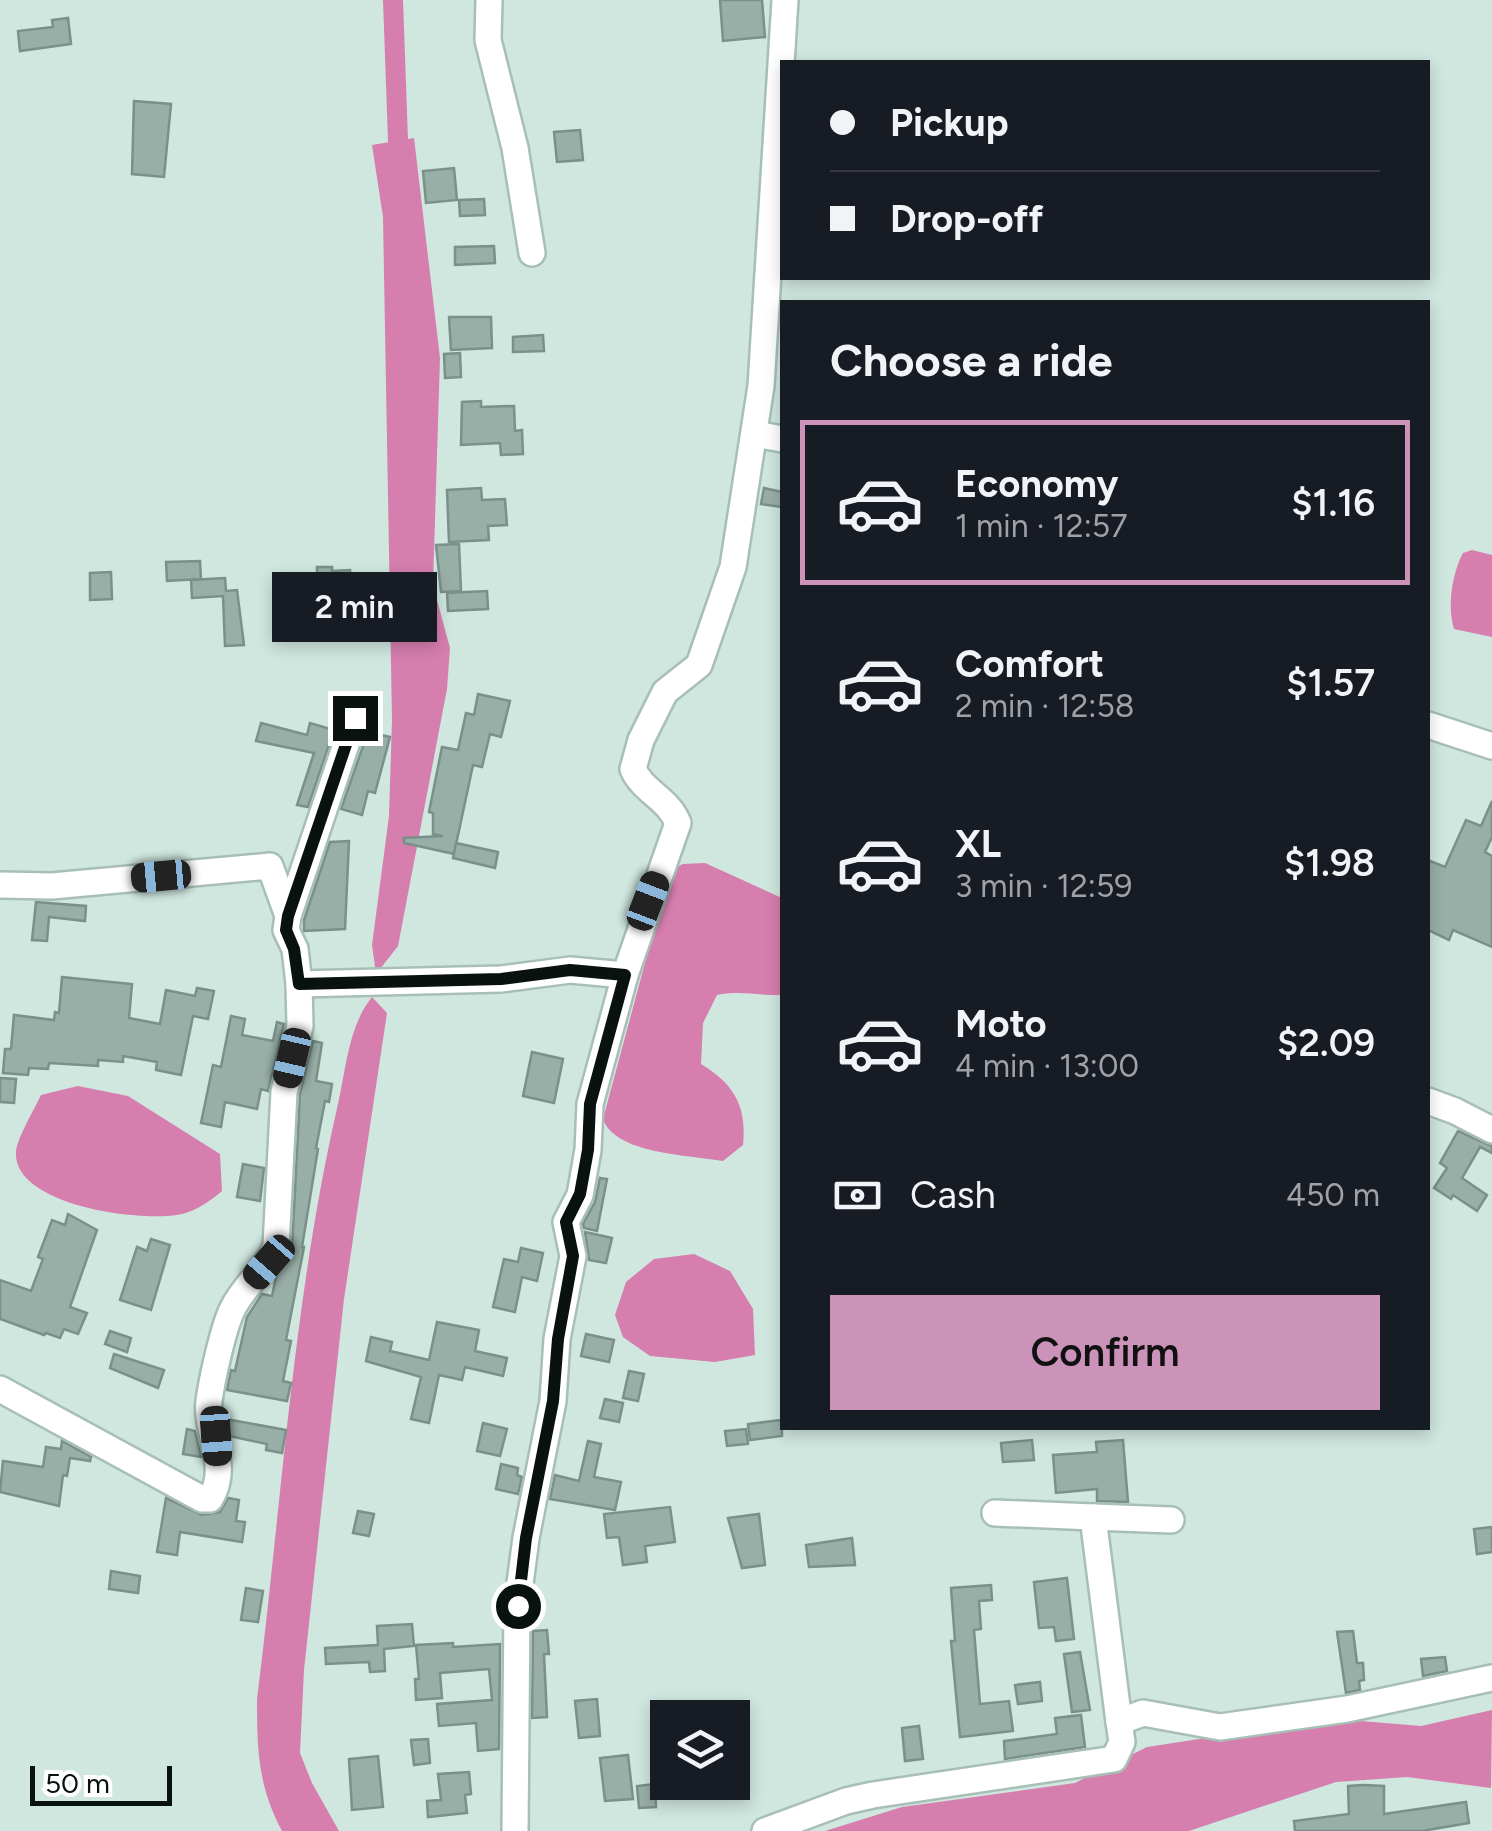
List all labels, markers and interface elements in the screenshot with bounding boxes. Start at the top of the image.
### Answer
text: Pickup [890,100,1008,146]
text: Drop-off [890,196,1043,242]
text: Choose a ride [830,333,1112,387]
icon: car [835,458,925,548]
text: Economy [955,461,1118,507]
text: $1.16 [1291,480,1375,526]
text: 1 min · 12:57 [955,507,1127,545]
callout: 2 min [272,573,438,643]
text: 2 min [315,588,394,626]
icon: car [835,638,925,728]
text: Comfort [955,641,1104,687]
text: $1.57 [1286,660,1375,706]
text: 2 min · 12:58 [955,687,1135,725]
route end [333,696,378,741]
icon: car [835,818,925,908]
text: XL [955,821,1001,867]
text: $1.98 [1284,840,1375,886]
car [130,858,192,894]
text: 3 min · 12:59 [955,867,1132,905]
car [623,868,673,934]
icon: car [835,998,925,1088]
text: Moto [955,1001,1047,1047]
text: $2.09 [1277,1020,1375,1066]
car [271,1025,313,1091]
text: 4 min · 13:00 [955,1047,1139,1085]
icon: cash [830,1168,885,1223]
text: Cash [910,1172,996,1218]
text: 450 m [1286,1176,1380,1214]
car [238,1230,300,1294]
button: Confirm [830,1295,1380,1410]
car [199,1405,233,1467]
route start [496,1584,541,1629]
map controls [650,1700,750,1800]
button: layers [650,1700,750,1800]
scale bar [30,1761,172,1806]
text: 50 m [45,1766,110,1800]

